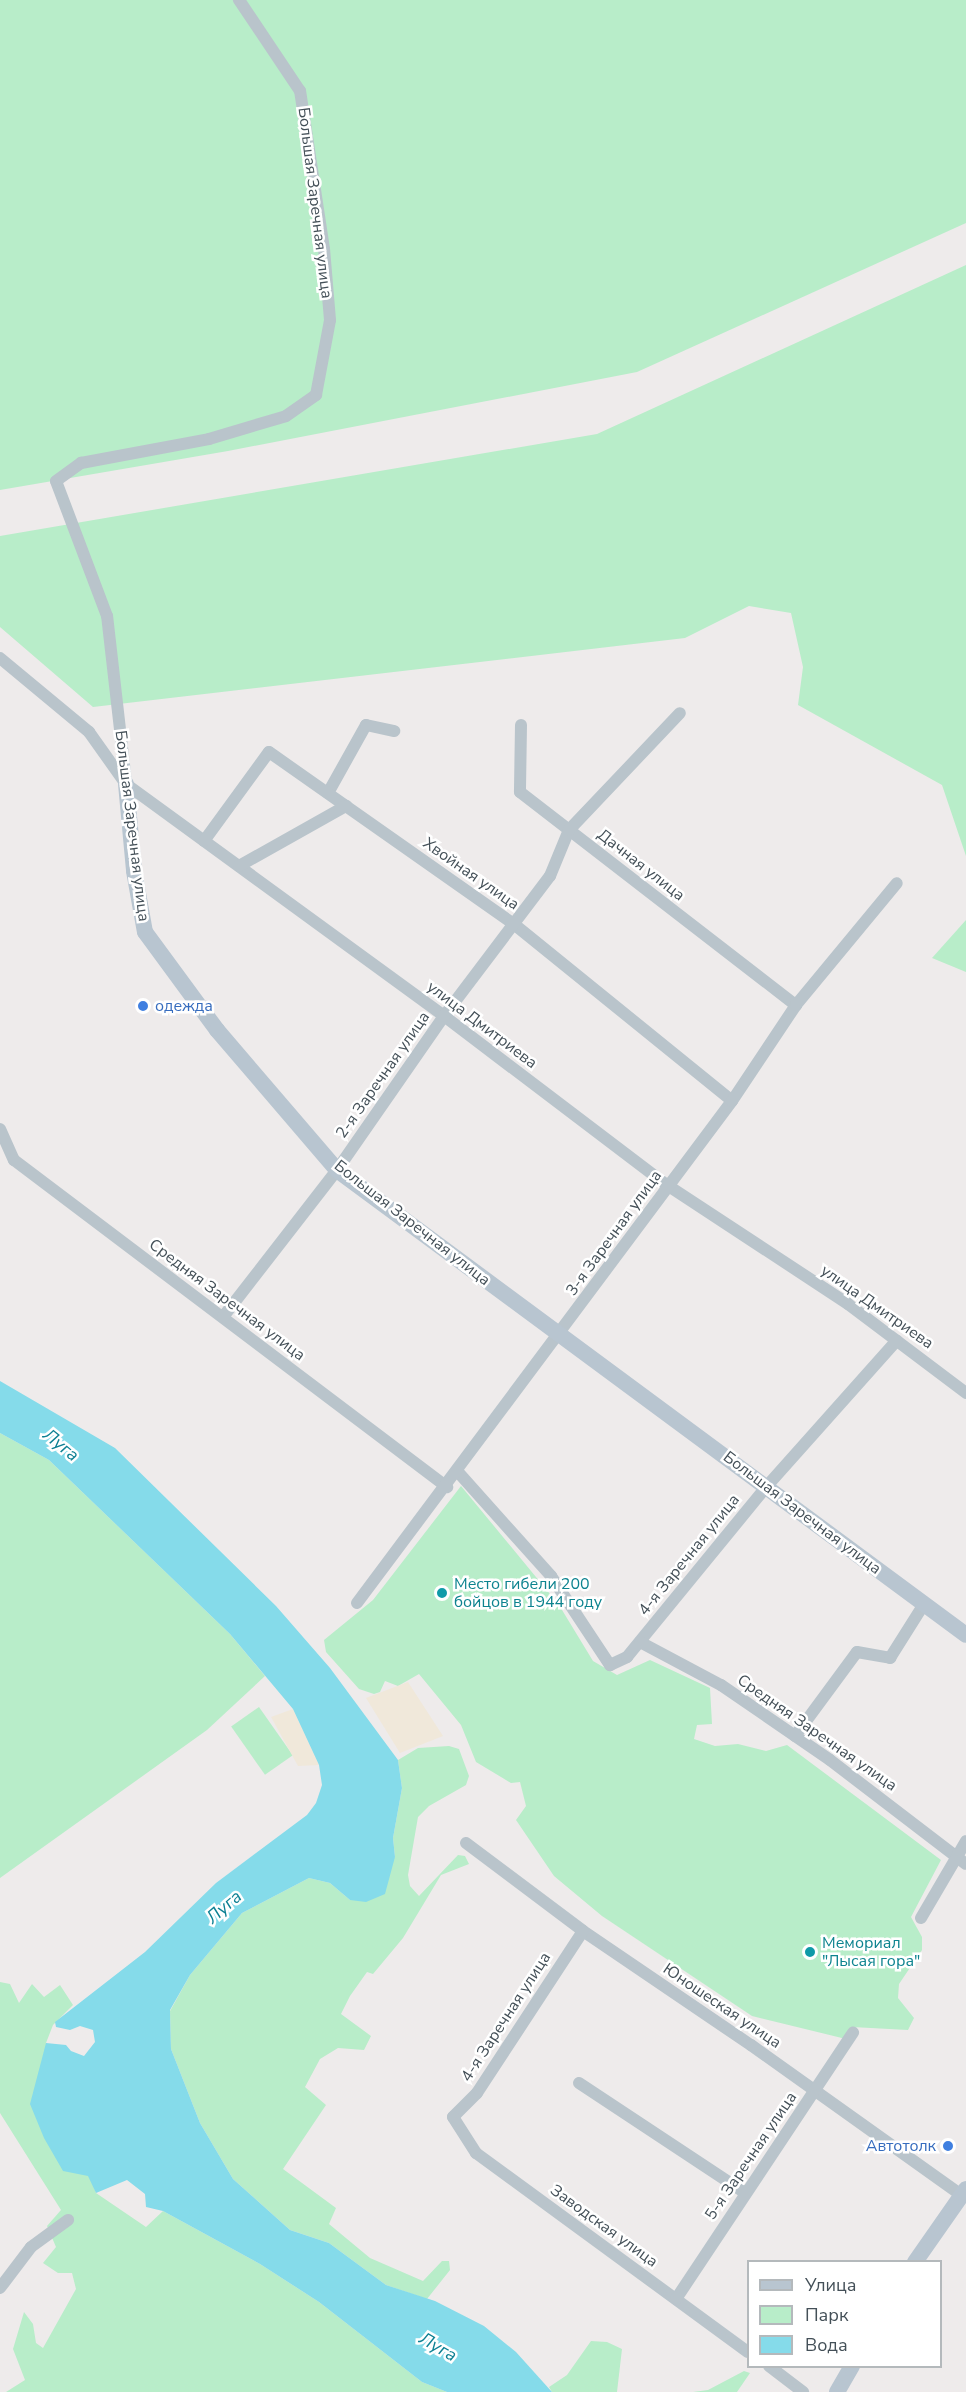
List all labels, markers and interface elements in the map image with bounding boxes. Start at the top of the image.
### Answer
street label: Большая Заречная улица [294,106,336,300]
street label: Большая Заречная улица [111,729,153,923]
street label: Дачная улица [594,825,688,905]
street label: Хвойная улица [419,834,523,914]
street label: улица Дмитриева [423,977,541,1073]
place label: одежда [155,996,213,1016]
marker: одежда [136,999,150,1013]
street label: 2-я Заречная улица [332,1008,434,1142]
street label: Большая Заречная улица [330,1156,494,1290]
street label: 3-я Заречная улица [562,1167,666,1299]
street label: Средняя Заречная улица [145,1235,309,1365]
street label: улица Дмитриева [817,1261,937,1353]
water label: Луга [39,1424,83,1466]
street label: Большая Заречная улица [719,1447,885,1579]
street label: 4-я Заречная улица [634,1491,744,1619]
place label: Место гибели 200 бойцов в 1944 году [454,1574,602,1612]
marker: Место гибели 200 бойцов в 1944 году [435,1586,449,1600]
street label: Средняя Заречная улица [734,1671,900,1795]
water label: Луга [202,1886,246,1928]
place label: Мемориал "Лысая гора" [822,1933,920,1971]
marker: Мемориал "Лысая гора" [803,1945,817,1959]
street label: 4-я Заречная улица [457,1949,555,2085]
street label: Юношеская улица [659,1959,785,2053]
street label: 5-я Заречная улица [701,2088,801,2224]
place label: Автотолк [866,2136,936,2156]
marker: Автотолк [941,2139,955,2153]
street label: Заводская улица [547,2181,661,2271]
legend [747,2260,942,2368]
text: Улица [805,2273,856,2297]
text: Парк [805,2303,848,2327]
water label: Луга [415,2328,461,2366]
text: Вода [805,2333,848,2357]

